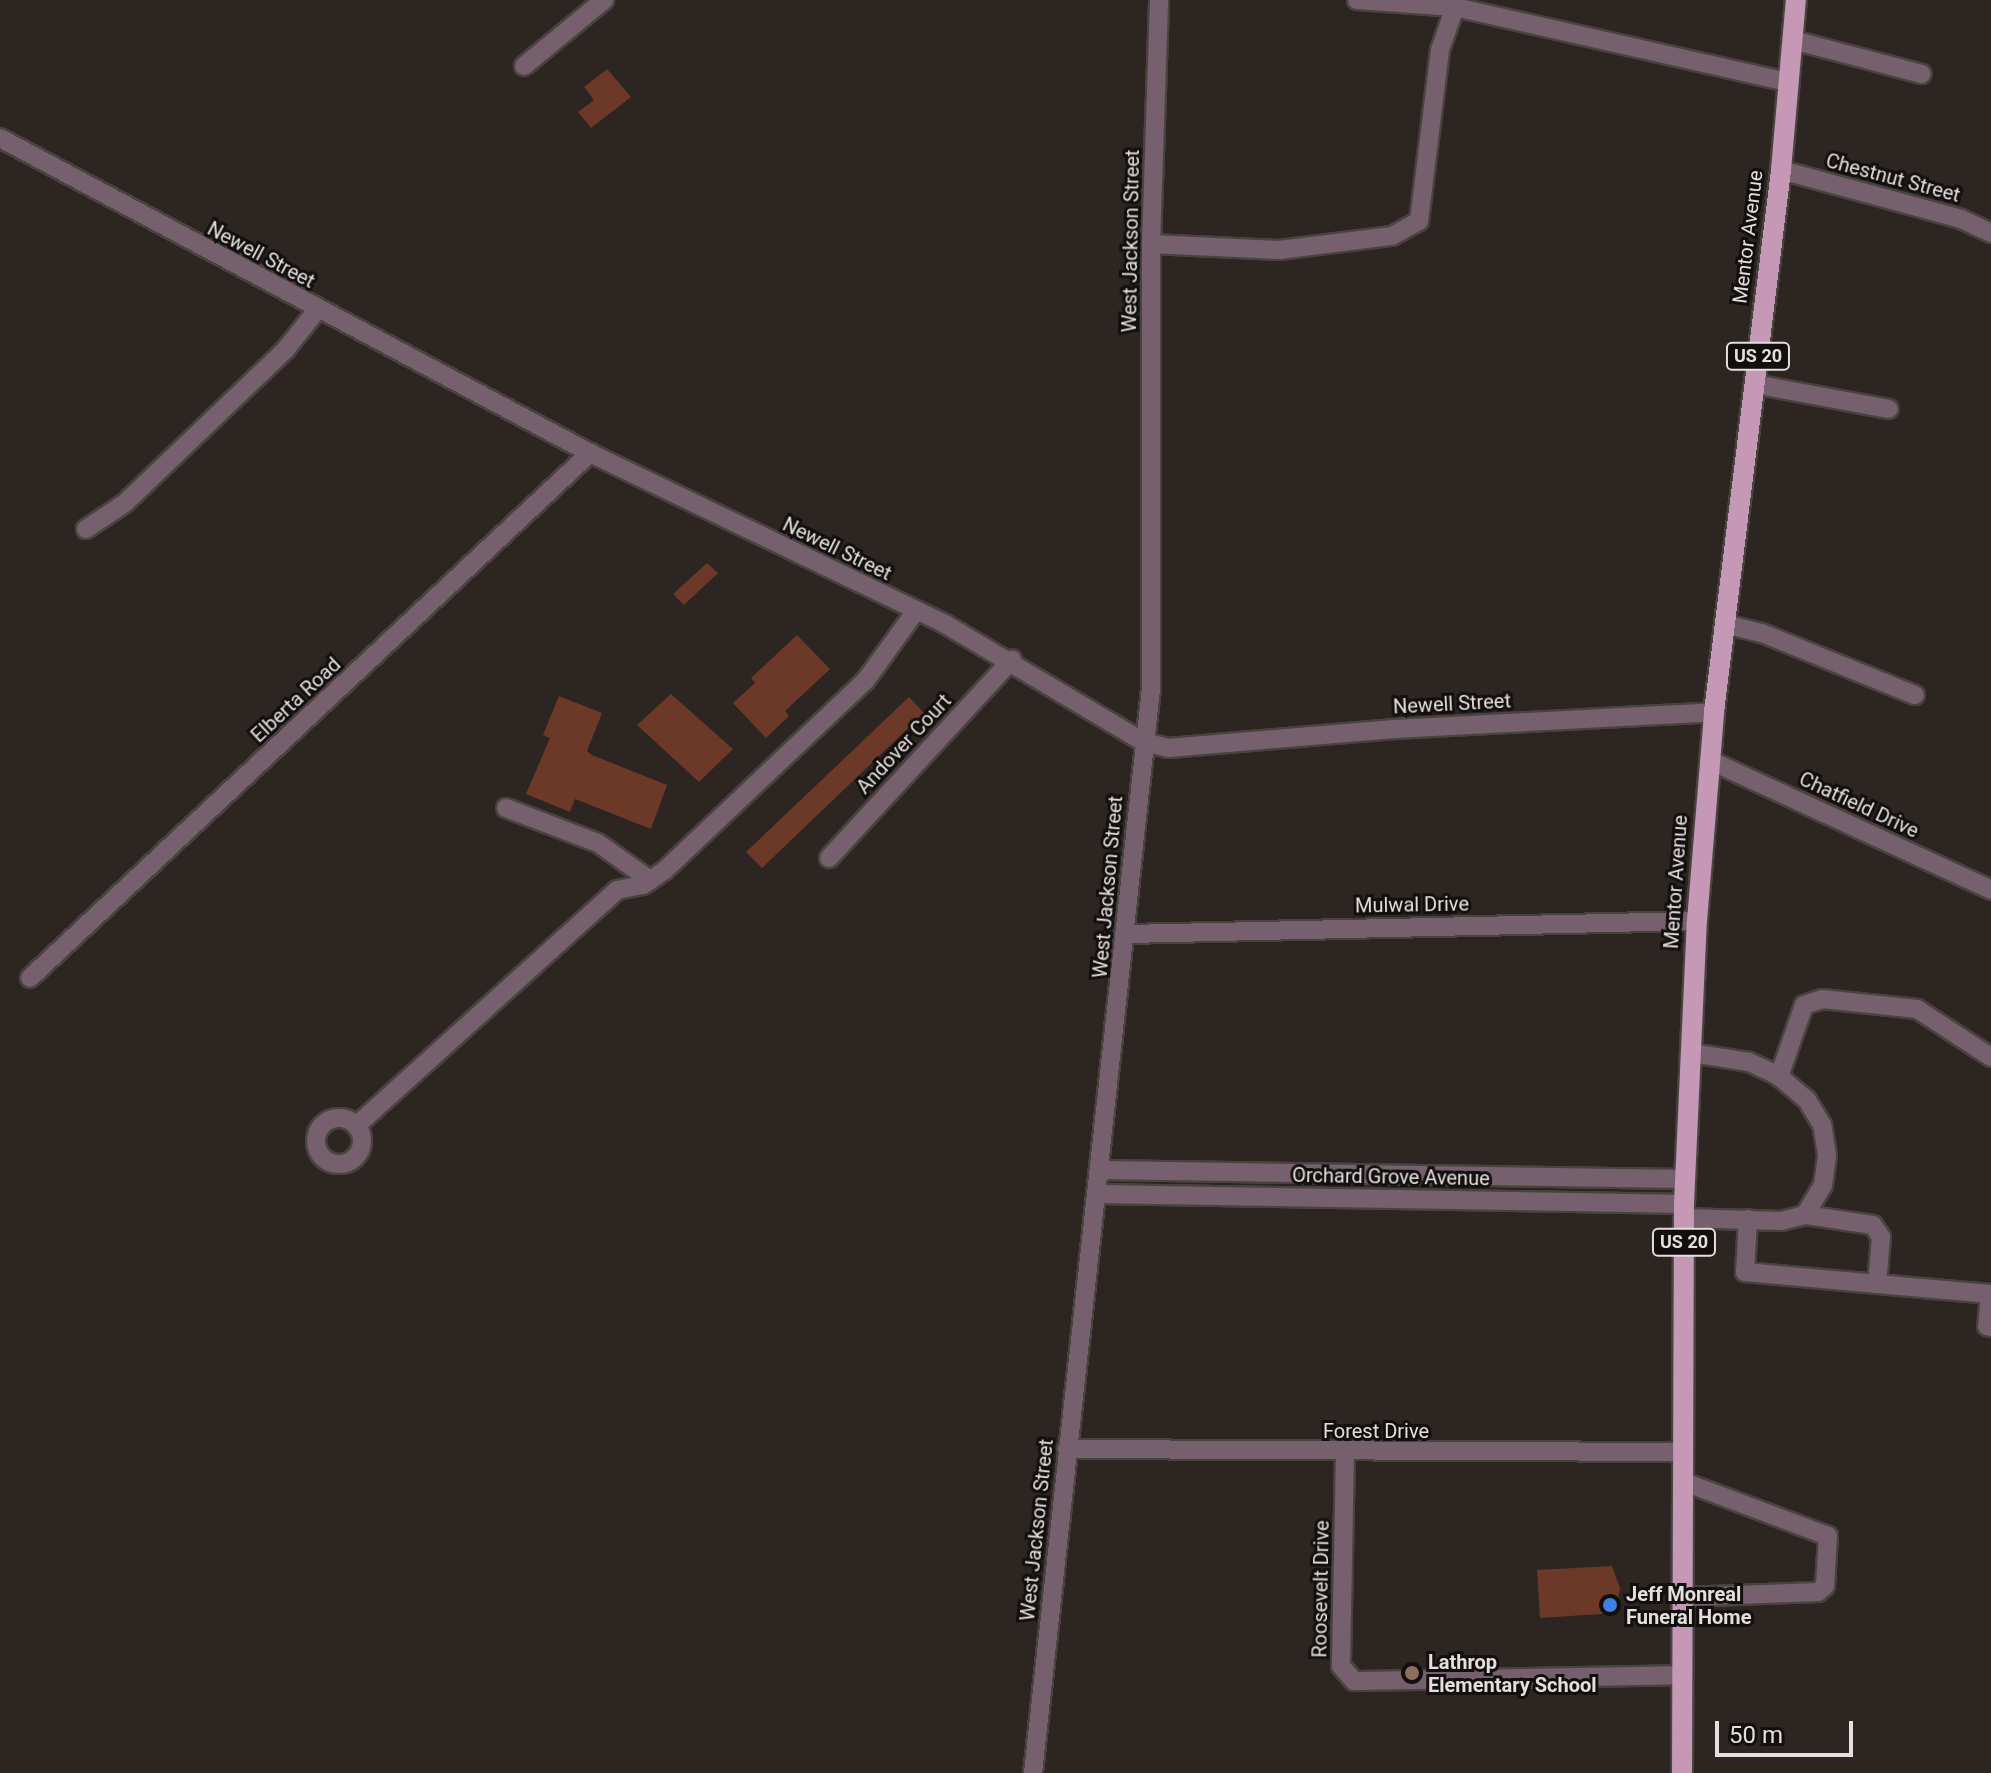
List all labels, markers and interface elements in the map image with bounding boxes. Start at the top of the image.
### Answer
street label: West Jackson Street [1117,149,1145,333]
street label: Chestnut Street [1823,149,1963,207]
street label: Mentor Avenue [1728,169,1768,305]
street label: Newell Street [203,217,319,293]
road number: US 20 [1724,342,1792,370]
street label: Newell Street [779,512,895,586]
street label: Elberta Road [246,652,346,748]
street label: Andover Court [852,689,956,799]
street label: Newell Street [1392,689,1512,719]
street label: Chatfield Drive [1795,767,1923,843]
street label: West Jackson Street [1088,795,1128,979]
street label: Mentor Avenue [1659,814,1693,950]
street label: Mulwal Drive [1355,892,1469,918]
street label: Orchard Grove Avenue [1292,1163,1490,1191]
road number: US 20 [1650,1228,1718,1256]
street label: Forest Drive [1323,1419,1429,1443]
street label: West Jackson Street [1016,1438,1058,1622]
street label: Roosevelt Drive [1308,1520,1334,1658]
place label: Jeff Monreal Funeral Home [1626,1582,1751,1629]
marker: Jeff Monreal Funeral Home [1601,1596,1619,1614]
place label: Lathrop Elementary School [1428,1650,1596,1697]
marker: Lathrop Elementary School [1403,1664,1421,1682]
scale bar [1719,1705,1857,1755]
text: 50 m [1729,1721,1783,1749]

